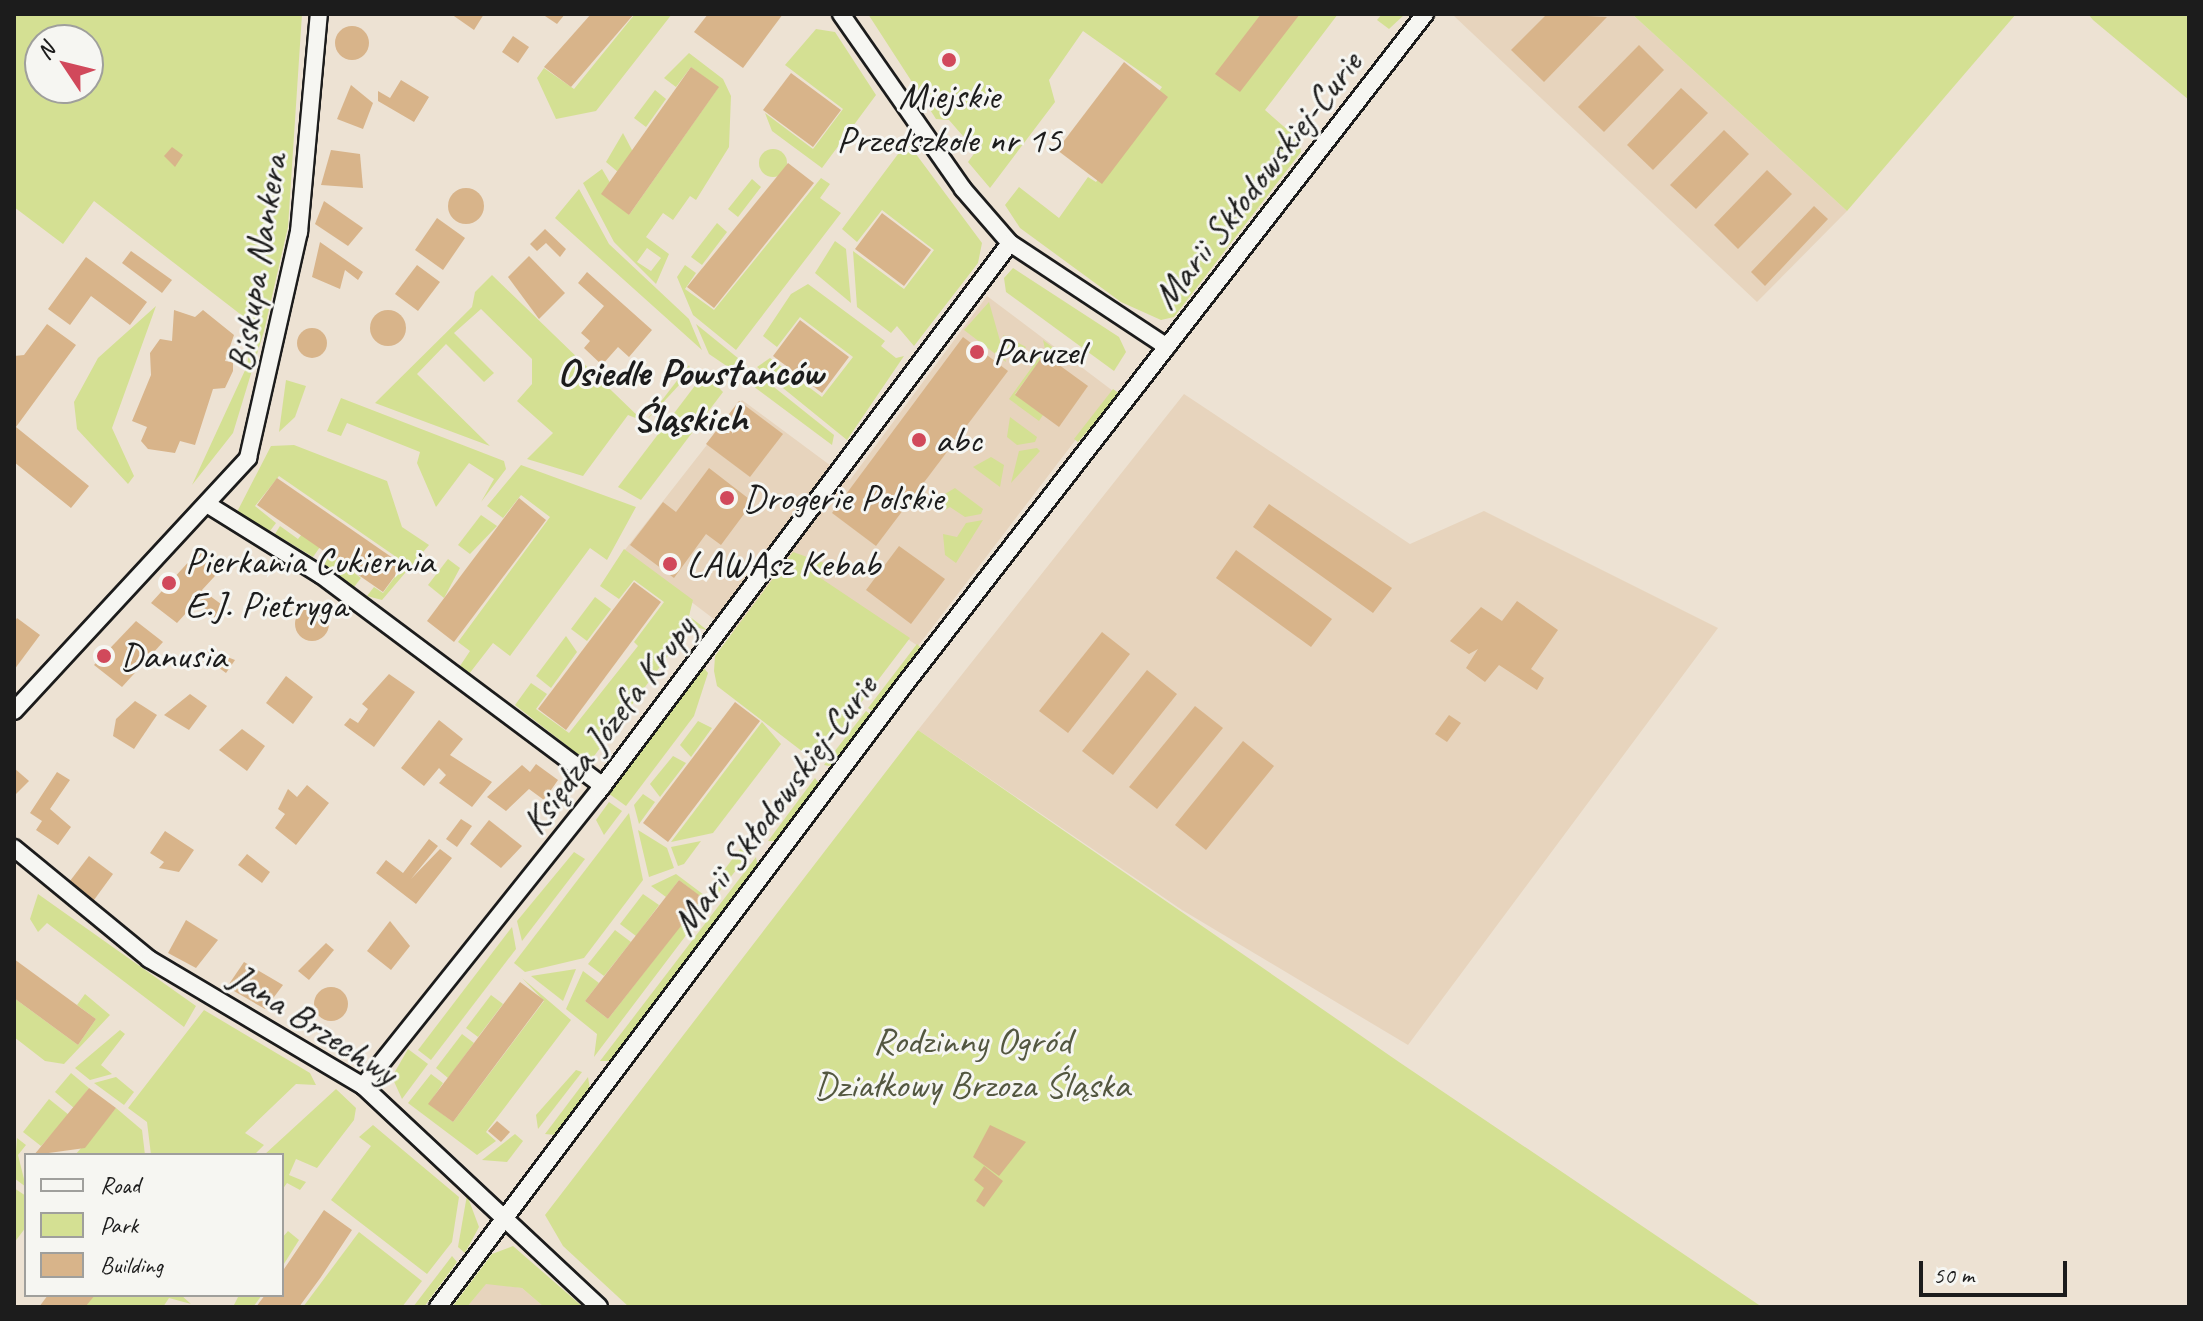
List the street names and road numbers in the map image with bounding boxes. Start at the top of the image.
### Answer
street label: Marii Skłodowskiej-Curie [1142,42,1372,318]
street label: Biskupa Nankera [217,151,297,375]
street label: Księdza Józefa Krupy [511,607,705,843]
street label: Marii Skłodowskiej-Curie [661,666,887,944]
street label: Jana Brzechwy [221,953,407,1095]

